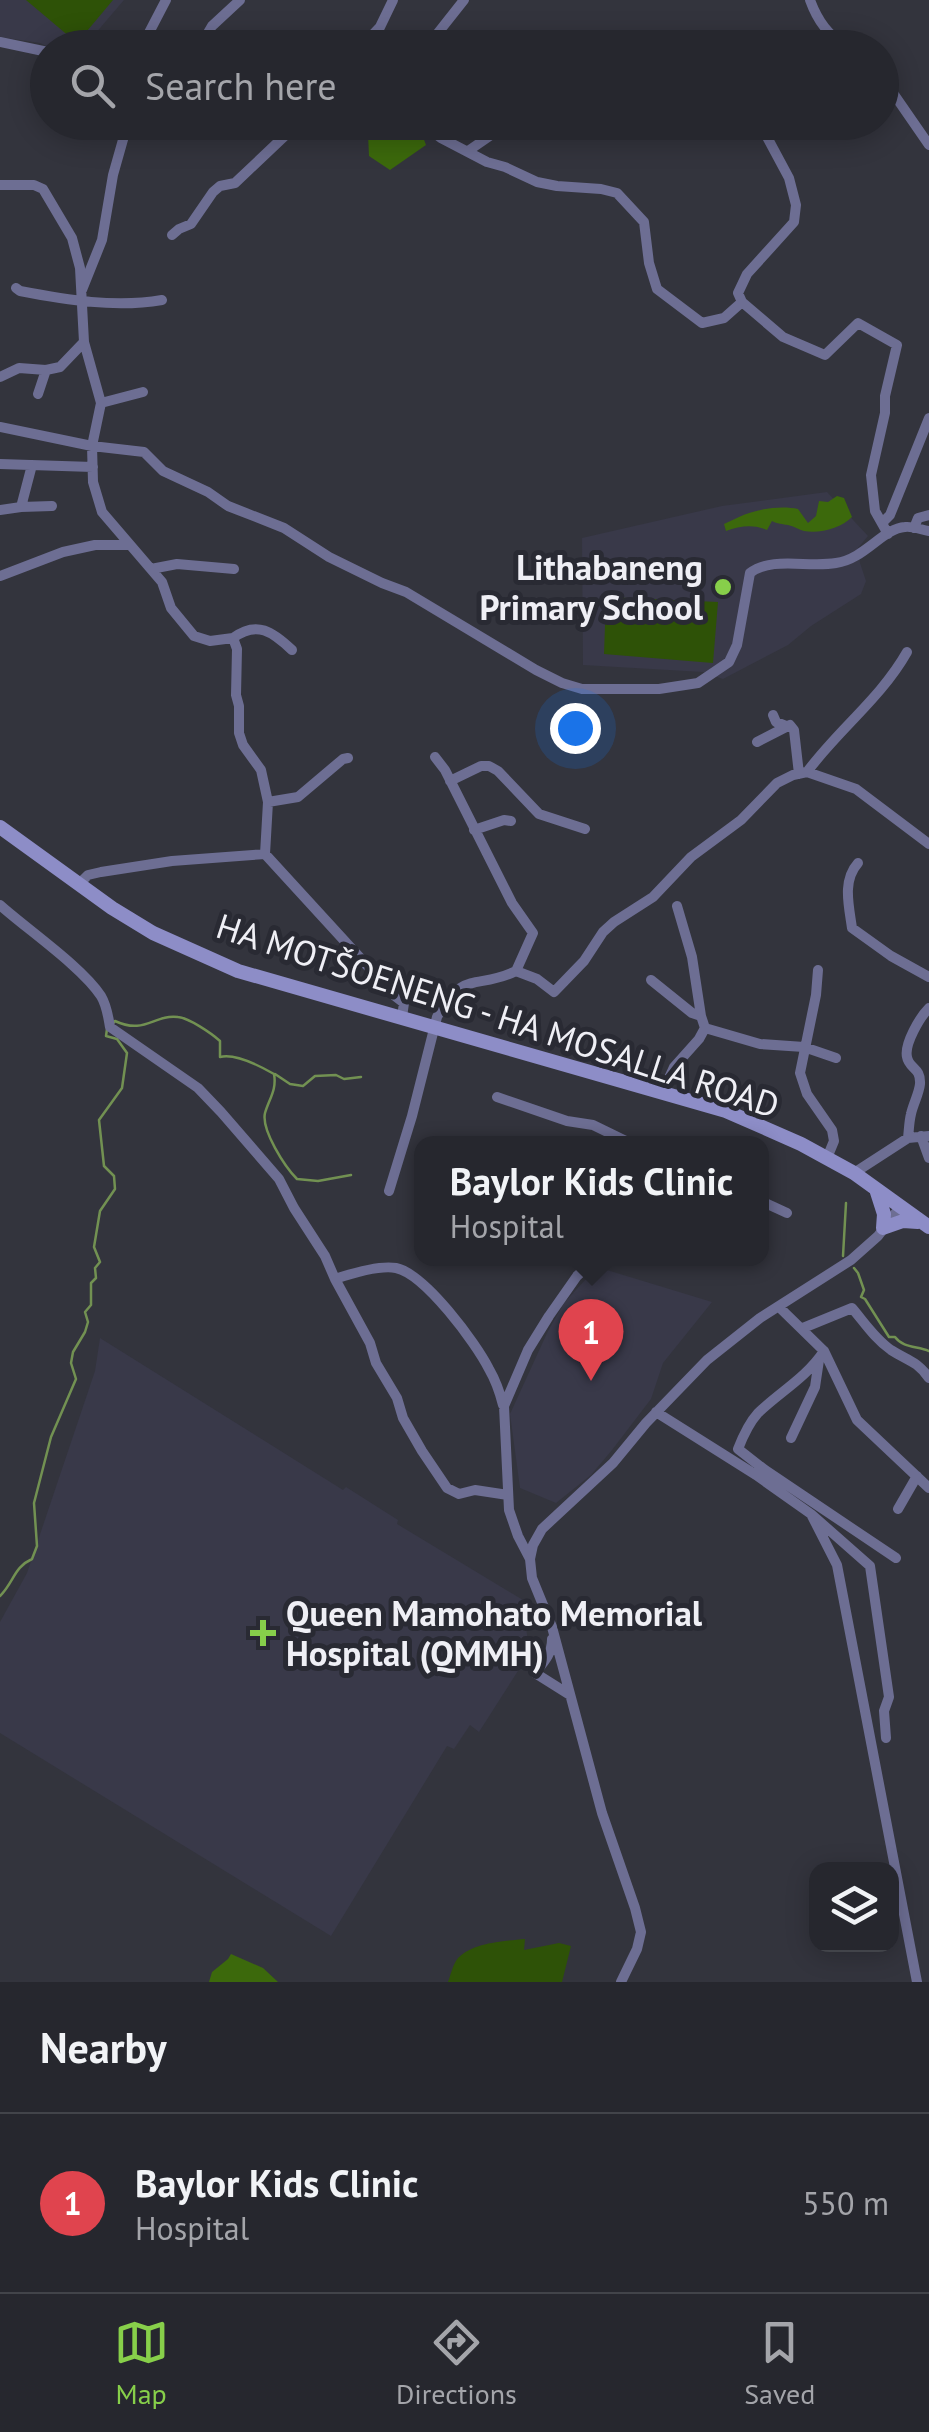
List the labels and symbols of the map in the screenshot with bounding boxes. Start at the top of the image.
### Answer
place label: Lithabaneng Primary School [479,544,704,630]
marker: Lithabaneng Primary School [712,576,734,598]
your location [550,703,601,754]
street label: HA MOTŠOENENG - HA MOSALLA ROAD [211,902,785,1128]
pin: 1 [558,1298,624,1381]
place label: Queen Mamohato Memorial Hospital (QMMH) [286,1590,703,1676]
marker: Queen Mamohato Memorial Hospital (QMMH) [250,1620,276,1646]

